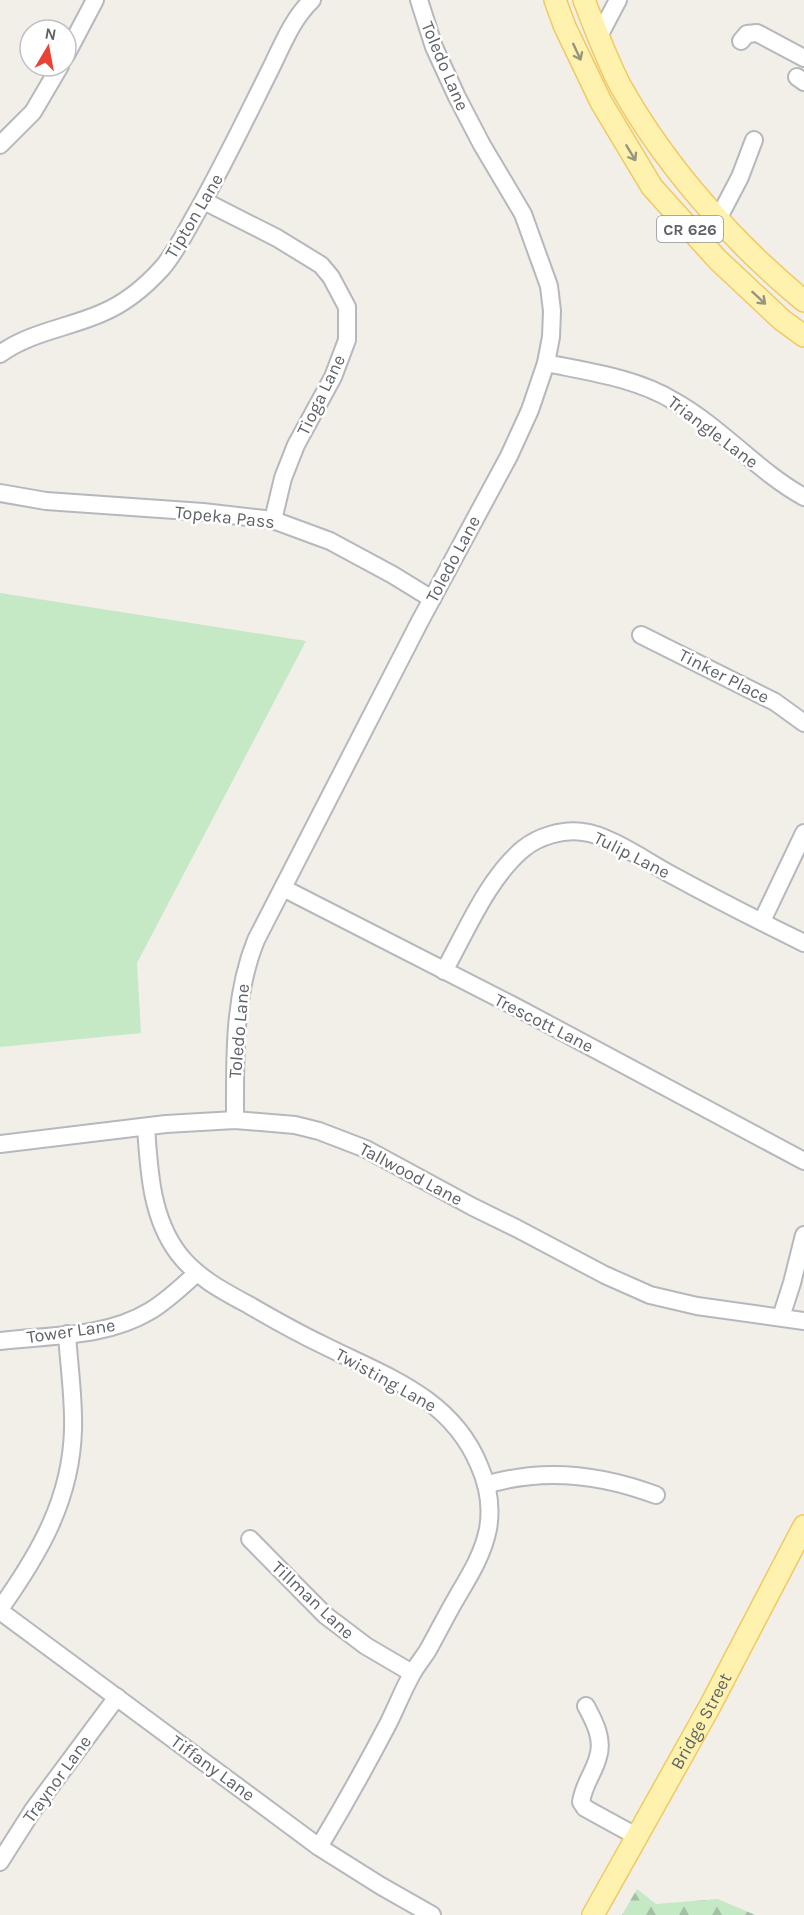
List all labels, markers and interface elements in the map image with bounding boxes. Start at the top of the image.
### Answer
north arrow [18,18,78,78]
street label: Toledo Lane [416,18,474,114]
text: N [43,23,58,44]
one-way arrow [571,42,583,60]
one-way arrow [625,144,637,161]
street label: Tipton Lane [160,170,228,262]
road number: CR 626 [657,216,723,242]
one-way arrow [751,291,766,305]
street label: Tioga Lane [292,351,350,439]
street label: Triangle Lane [663,391,763,473]
street label: Topeka Pass [174,501,276,533]
street label: Toledo Lane [421,512,485,606]
street label: Tinker Place [675,644,773,708]
street label: Tulip Lane [590,827,674,883]
street label: Toledo Lane [224,983,254,1079]
street label: Trescott Lane [491,989,597,1057]
street label: Tallwood Lane [356,1138,466,1210]
street label: Tower Lane [25,1314,117,1348]
street label: Twisting Lane [332,1343,440,1417]
street label: Tillman Lane [267,1556,359,1644]
street label: Bridge Street [666,1669,736,1773]
street label: Tiffany Lane [167,1730,259,1806]
street label: Traynor Lane [18,1731,96,1827]

